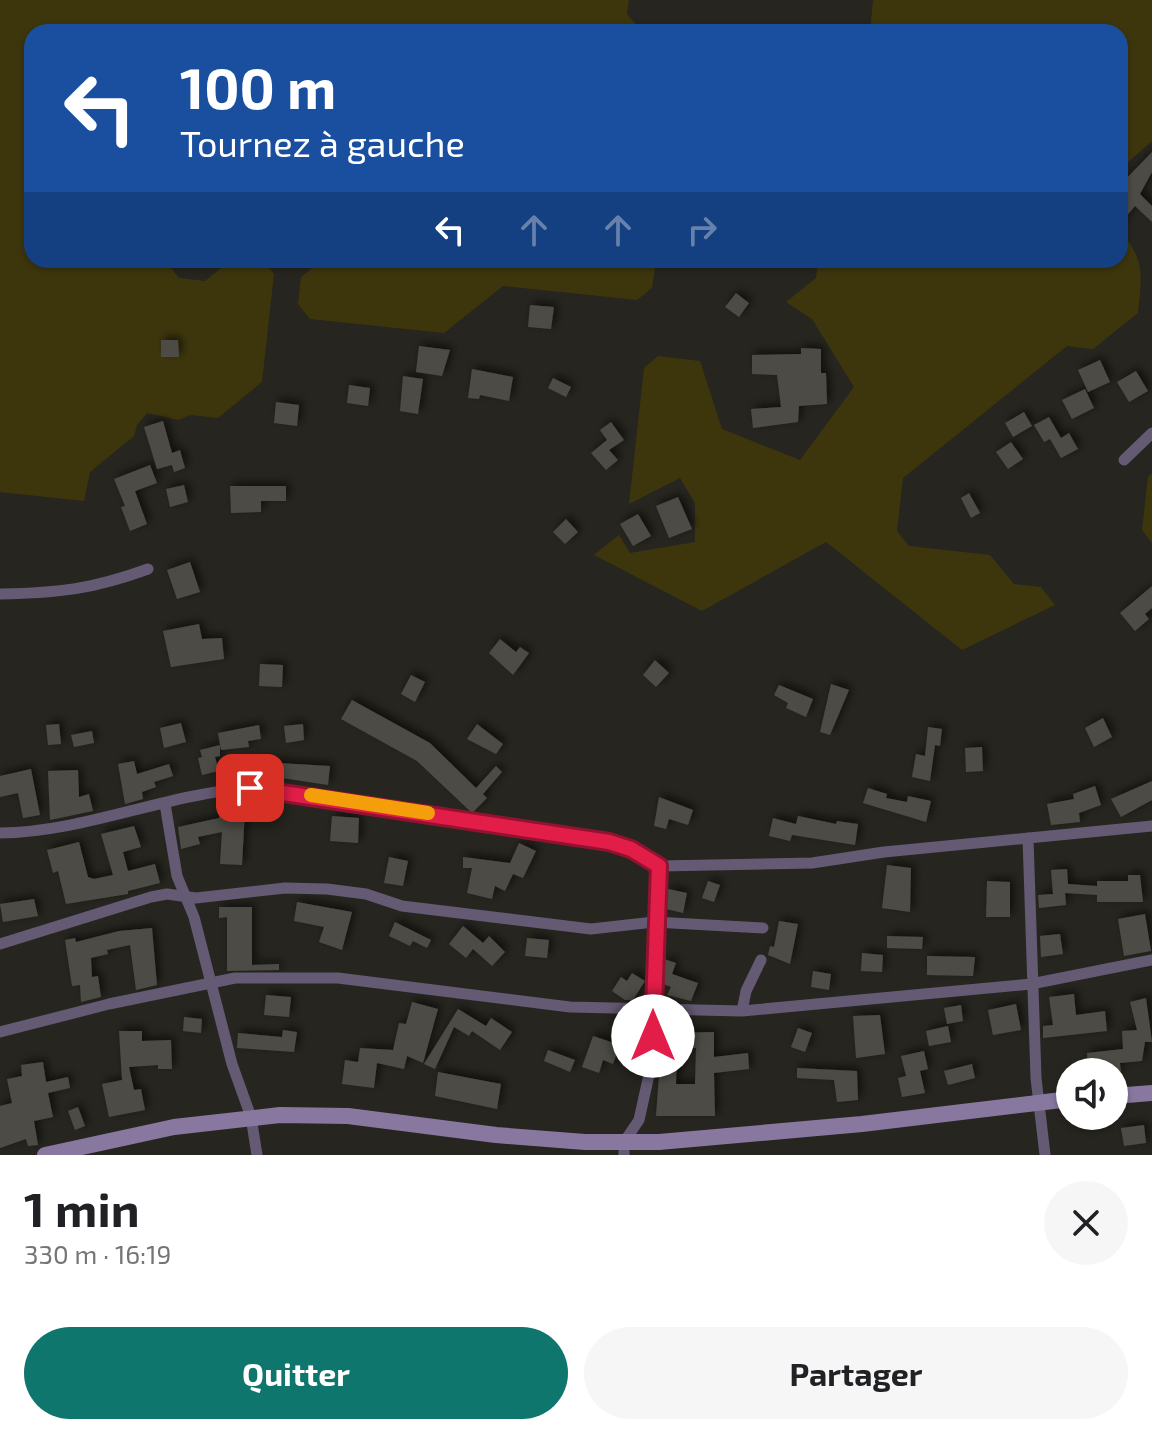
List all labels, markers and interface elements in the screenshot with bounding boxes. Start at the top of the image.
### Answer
text: 100 m [180,53,336,120]
icon: left [48,56,152,160]
text: Tournez à gauche [180,121,465,164]
icon: left [428,208,472,252]
icon: ahead [512,208,556,252]
icon: ahead [596,208,640,252]
icon: right [680,208,724,252]
pin [216,754,284,822]
icon: arrive [228,766,272,810]
position arrow [611,994,695,1078]
map controls [1056,1058,1128,1130]
button: sound [1056,1058,1128,1130]
text: 1 min [24,1179,140,1237]
button: close [1044,1181,1128,1265]
text: 330 m · 16:19 [24,1238,171,1269]
button: Quitter [24,1327,568,1419]
button: Partager [584,1327,1128,1419]

